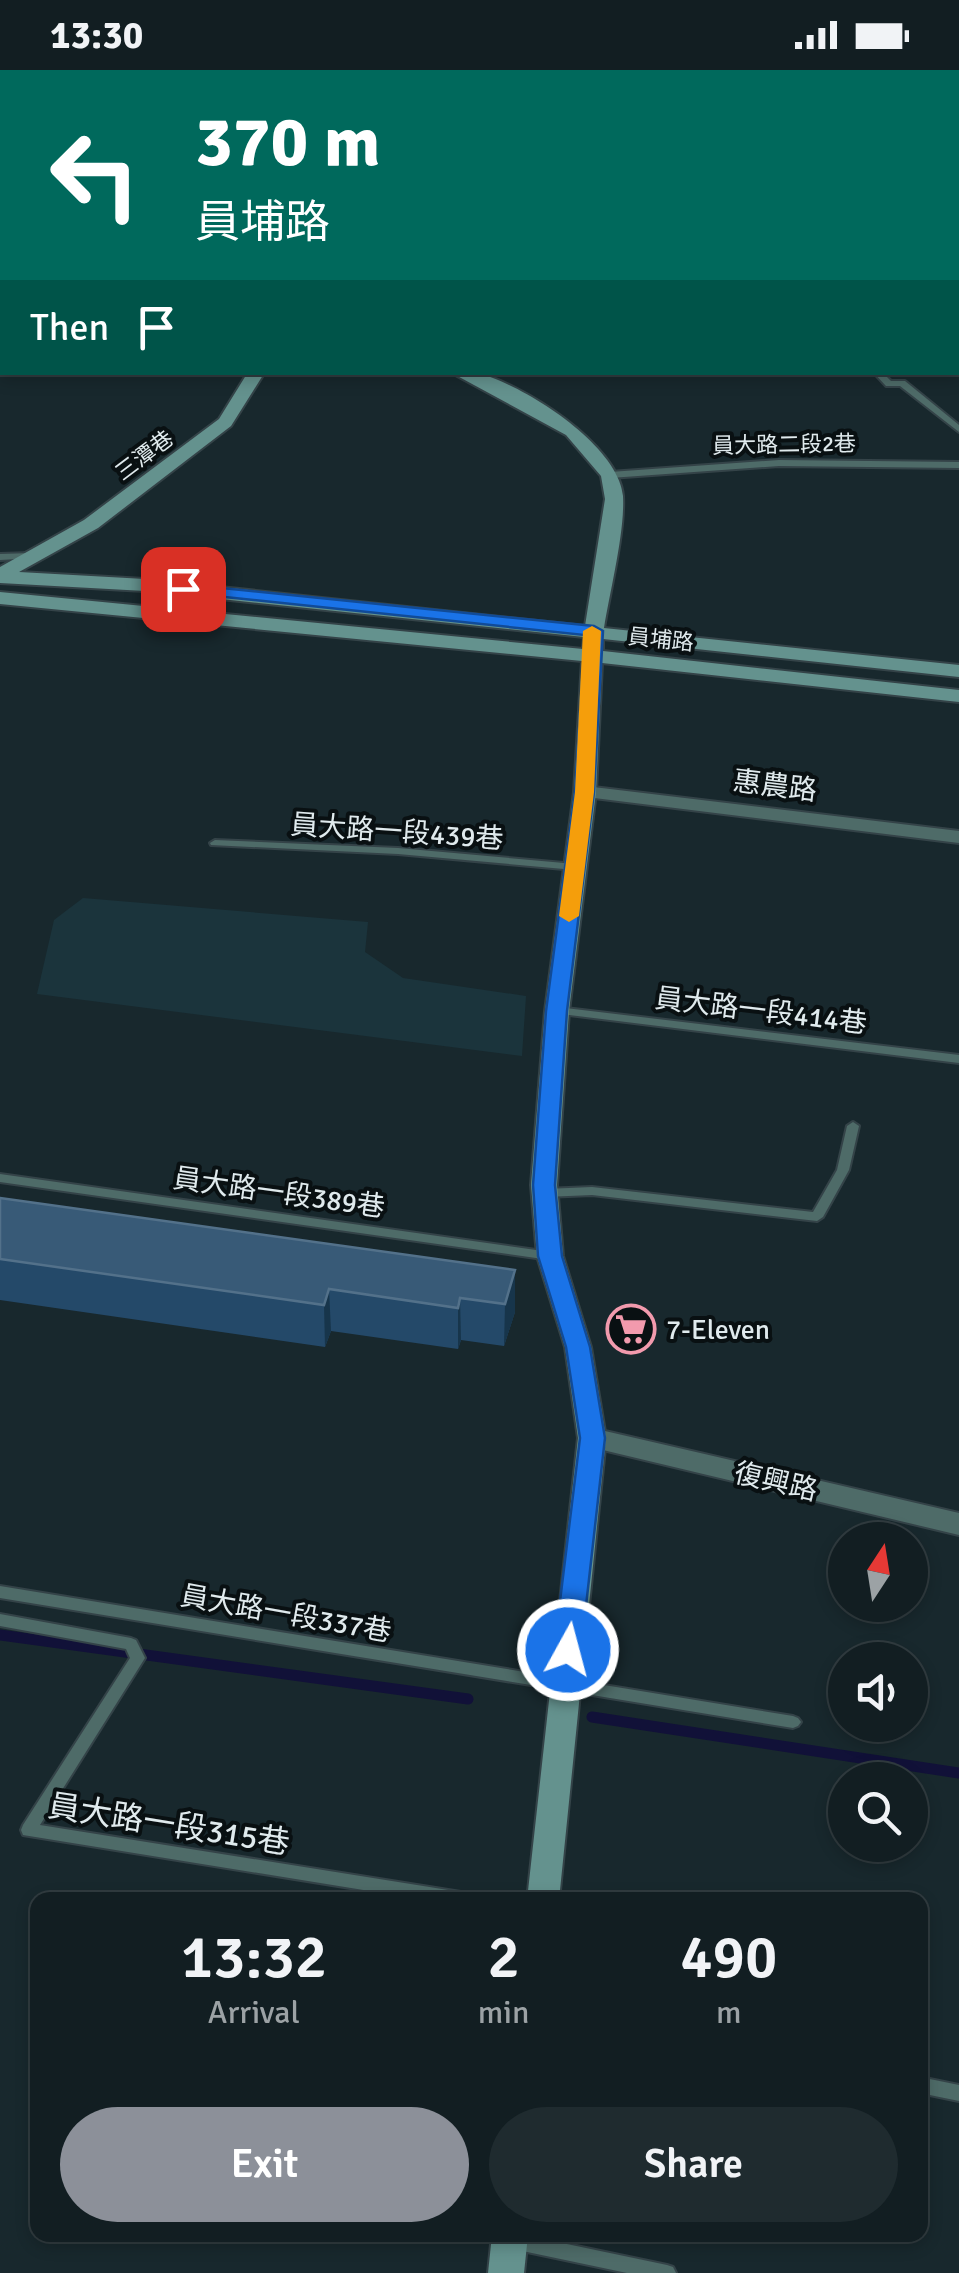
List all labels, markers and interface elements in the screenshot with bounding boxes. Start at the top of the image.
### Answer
text: 13:30 [50,12,143,59]
text: 370 m [195,99,380,185]
icon: left [30,110,160,240]
text: 員埔路 [195,195,330,250]
icon: arrive [129,300,184,355]
text: Then [30,304,109,351]
street label: 三潭巷 [110,425,179,486]
street label: 員大路二段2巷 [712,430,856,459]
pin [141,547,226,632]
icon: arrive [156,562,211,617]
street label: 員埔路 [627,623,695,656]
street label: 惠農路 [731,764,819,808]
street label: 員大路一段439巷 [289,808,505,856]
street label: 員大路一段414巷 [653,981,869,1041]
street label: 員大路一段389巷 [171,1161,387,1225]
supermarket icon: 7-Eleven [605,1303,657,1355]
place label: 7-Eleven [666,1313,770,1347]
street label: 復興路 [731,1456,821,1508]
north arrow [828,1522,928,1622]
map controls [828,1522,928,1862]
street label: 員大路一段337巷 [178,1579,394,1649]
position arrow [516,1598,620,1702]
button: sound [828,1642,928,1742]
button: search [828,1762,928,1862]
street label: 員大路一段315巷 [45,1786,292,1863]
text: 13:32 [181,1921,327,1995]
text: 2 [487,1921,520,1995]
text: 490 [680,1921,777,1995]
text: Arrival [208,1993,300,2032]
text: min [478,1993,529,2032]
text: m [716,1993,742,2032]
button: Exit [60,2107,469,2222]
button: Share [489,2107,898,2222]

